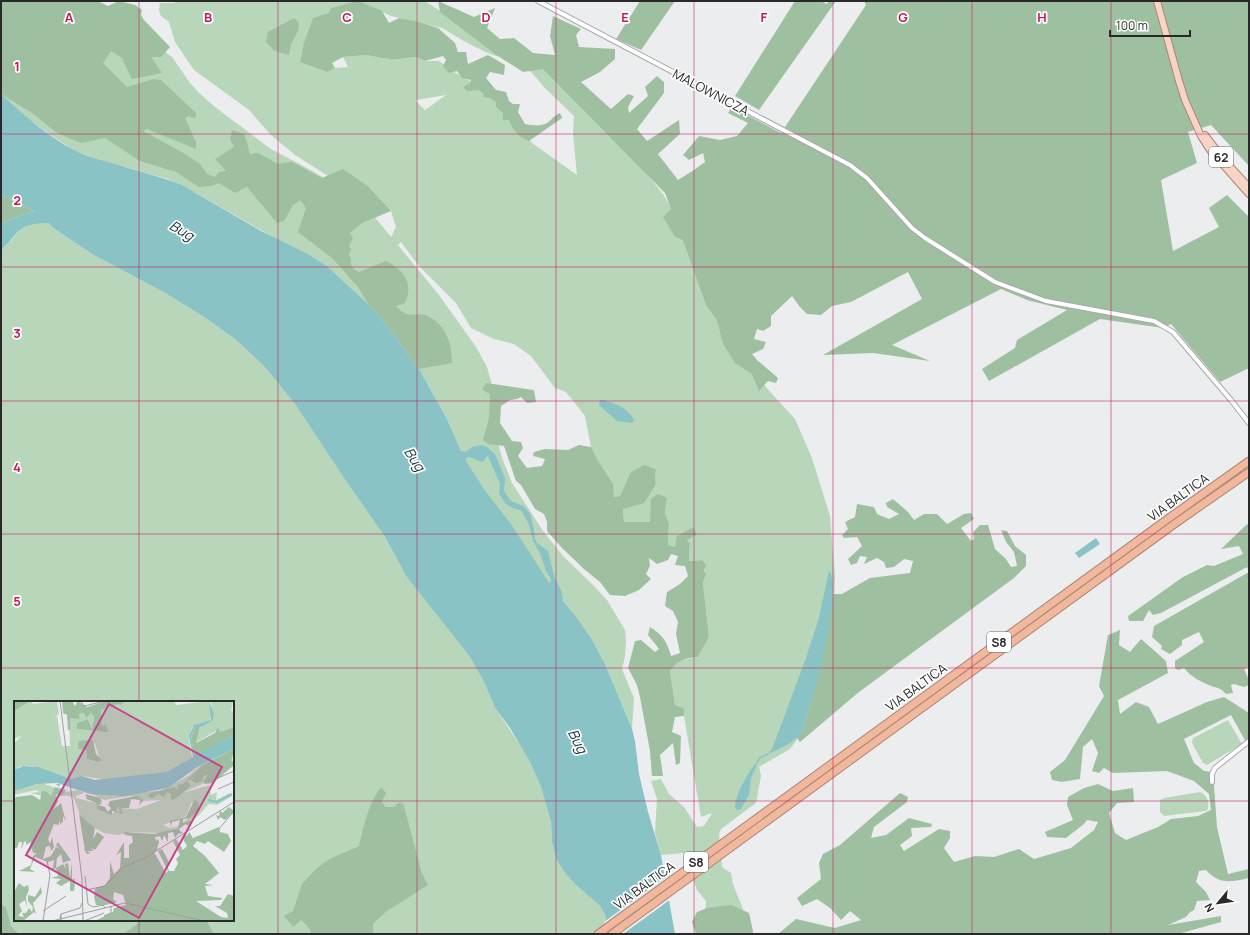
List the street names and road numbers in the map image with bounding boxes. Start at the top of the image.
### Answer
street label: MALOWNICZA [670,64,752,120]
road number: 62 [1209,147,1233,167]
street label: VIA BALTICA [1144,469,1212,525]
road number: S8 [987,632,1011,652]
street label: VIA BALTICA [882,659,950,715]
road number: S8 [684,852,708,872]
street label: VIA BALTICA [610,857,678,913]

